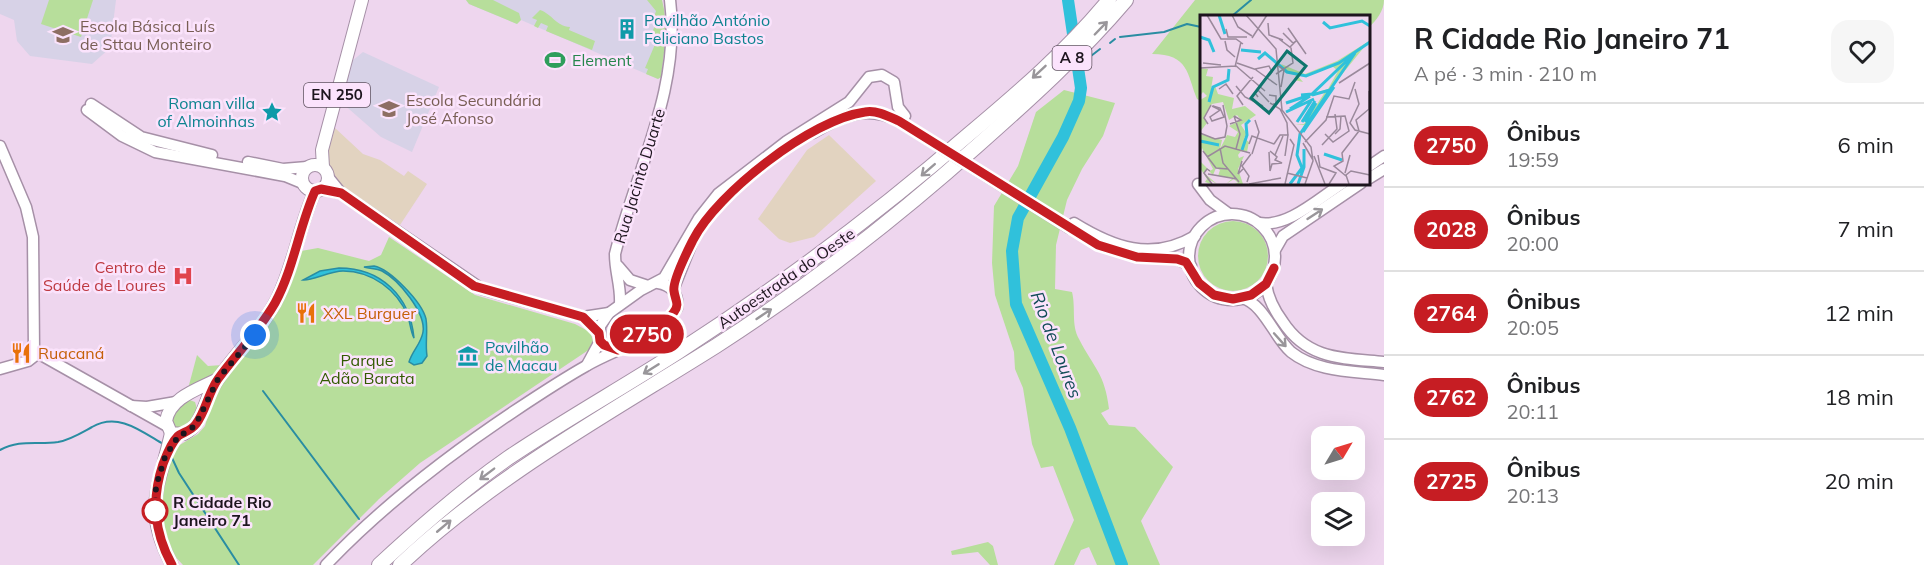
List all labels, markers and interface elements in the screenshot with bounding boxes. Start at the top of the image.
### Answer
place label: Pavilhão António Feliciano Bastos [644,10,770,48]
inset map [1200,15,1369,184]
place label: Escola Básica Luís de Sttau Monteiro [80,16,215,54]
building icon: Pavilhão António Feliciano Bastos [615,17,639,41]
button: heart [1831,20,1894,83]
one-way arrow [1094,21,1108,36]
text: R Cidade Rio Janeiro 71 [1414,21,1730,56]
school or university icon: Escola Básica Luís de Sttau Monteiro [51,23,75,47]
road number: A 8 [1052,46,1092,70]
sports icon: Element [543,48,567,72]
place label: Element [572,50,632,70]
text: A pé · 3 min · 210 m [1414,61,1597,86]
one-way arrow [1032,65,1047,79]
road number: EN 250 [304,83,370,107]
place label: Escola Secundária José Afonso [406,90,541,128]
place label: Roman villa of Almoinhas [158,93,255,131]
school or university icon: Escola Secundária José Afonso [377,97,401,121]
place icon: Roman villa of Almoinhas [260,100,284,124]
street label: Rua Jacinto Duarte [609,106,669,246]
text: Ônibus [1506,119,1581,147]
text: 6 min [1838,131,1894,159]
text: 2750 [1426,132,1476,158]
text: 19:59 [1506,147,1559,172]
one-way arrow [921,163,936,177]
text: Ônibus [1506,203,1581,231]
one-way arrow [1306,207,1323,220]
text: 7 min [1838,215,1894,243]
text: 2028 [1426,216,1476,242]
street label: Autoestrada do Oeste [714,223,858,333]
text: 20:00 [1506,231,1559,256]
place label: Centro de Saúde de Loures [43,257,166,295]
hospital icon: Centro de Saúde de Loures [171,264,195,288]
text: Ônibus [1506,287,1581,315]
water label: Rio de Loures [1026,288,1087,402]
text: 12 min [1824,299,1894,327]
text: 2764 [1426,300,1476,326]
restaurant icon: XXL Burguer [294,301,318,325]
place label: XXL Burguer [323,303,416,323]
one-way arrow [755,307,772,320]
line badge: 2750 [605,314,689,354]
text: 20:05 [1506,315,1559,340]
your location [240,320,270,350]
text: 2750 [622,321,672,347]
one-way arrow [1273,333,1287,348]
place label: Pavilhão de Macau [485,337,558,375]
restaurant icon: Ruacaná [9,341,33,365]
place label: Ruacaná [38,343,104,363]
museum icon: Pavilhão de Macau [456,344,480,368]
park label: Parque Adão Barata [319,350,415,388]
one-way arrow [643,364,660,376]
text: Ônibus [1506,371,1581,399]
text: 18 min [1824,383,1894,411]
text: 2762 [1426,384,1476,410]
text: 20:11 [1506,399,1559,424]
north arrow [1311,426,1365,480]
map controls [1311,426,1365,546]
text: Ônibus [1506,455,1581,483]
text: 20 min [1824,467,1894,495]
one-way arrow [479,468,495,481]
text: 2725 [1426,468,1476,494]
text: 20:13 [1506,483,1559,508]
place label: R Cidade Rio Janeiro 71 [173,492,272,530]
button: layers [1311,492,1365,546]
marker: R Cidade Rio Janeiro 71 [142,498,168,524]
one-way arrow [436,519,451,533]

